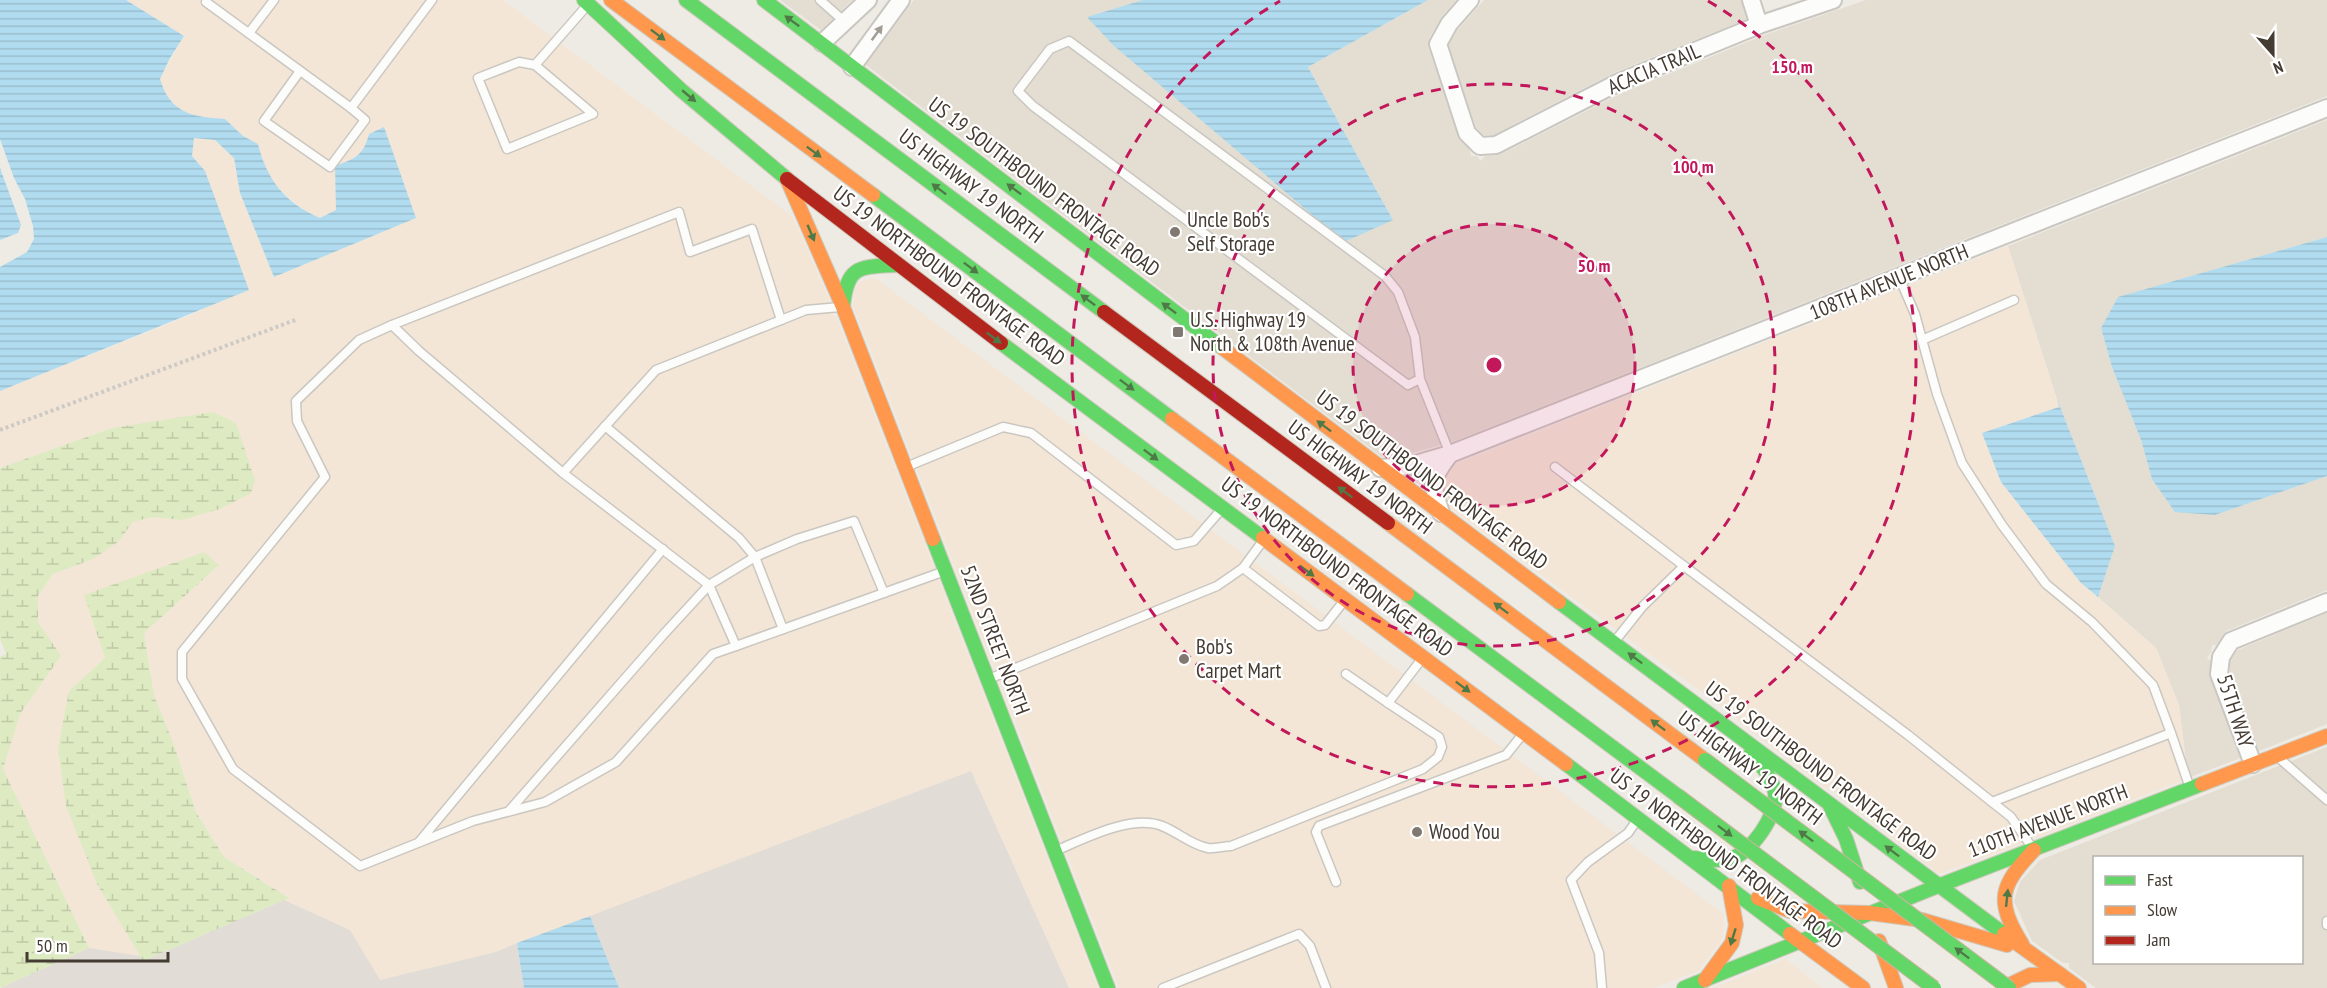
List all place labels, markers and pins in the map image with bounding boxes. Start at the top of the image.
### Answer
place label: Uncle Bob's Self Storage [1187,206,1275,257]
marker: Uncle Bob's Self Storage [1168,225,1182,239]
place label: U.S. Highway 19 North & 108th Avenue [1190,306,1355,357]
marker: U.S. Highway 19 North & 108th Avenue [1171,325,1185,339]
centre of rings [1484,355,1504,375]
place label: Bob's Carpet Mart [1196,633,1282,684]
marker: Bob's Carpet Mart [1177,652,1191,666]
place label: Wood You [1429,818,1500,845]
marker: Wood You [1410,825,1424,839]

